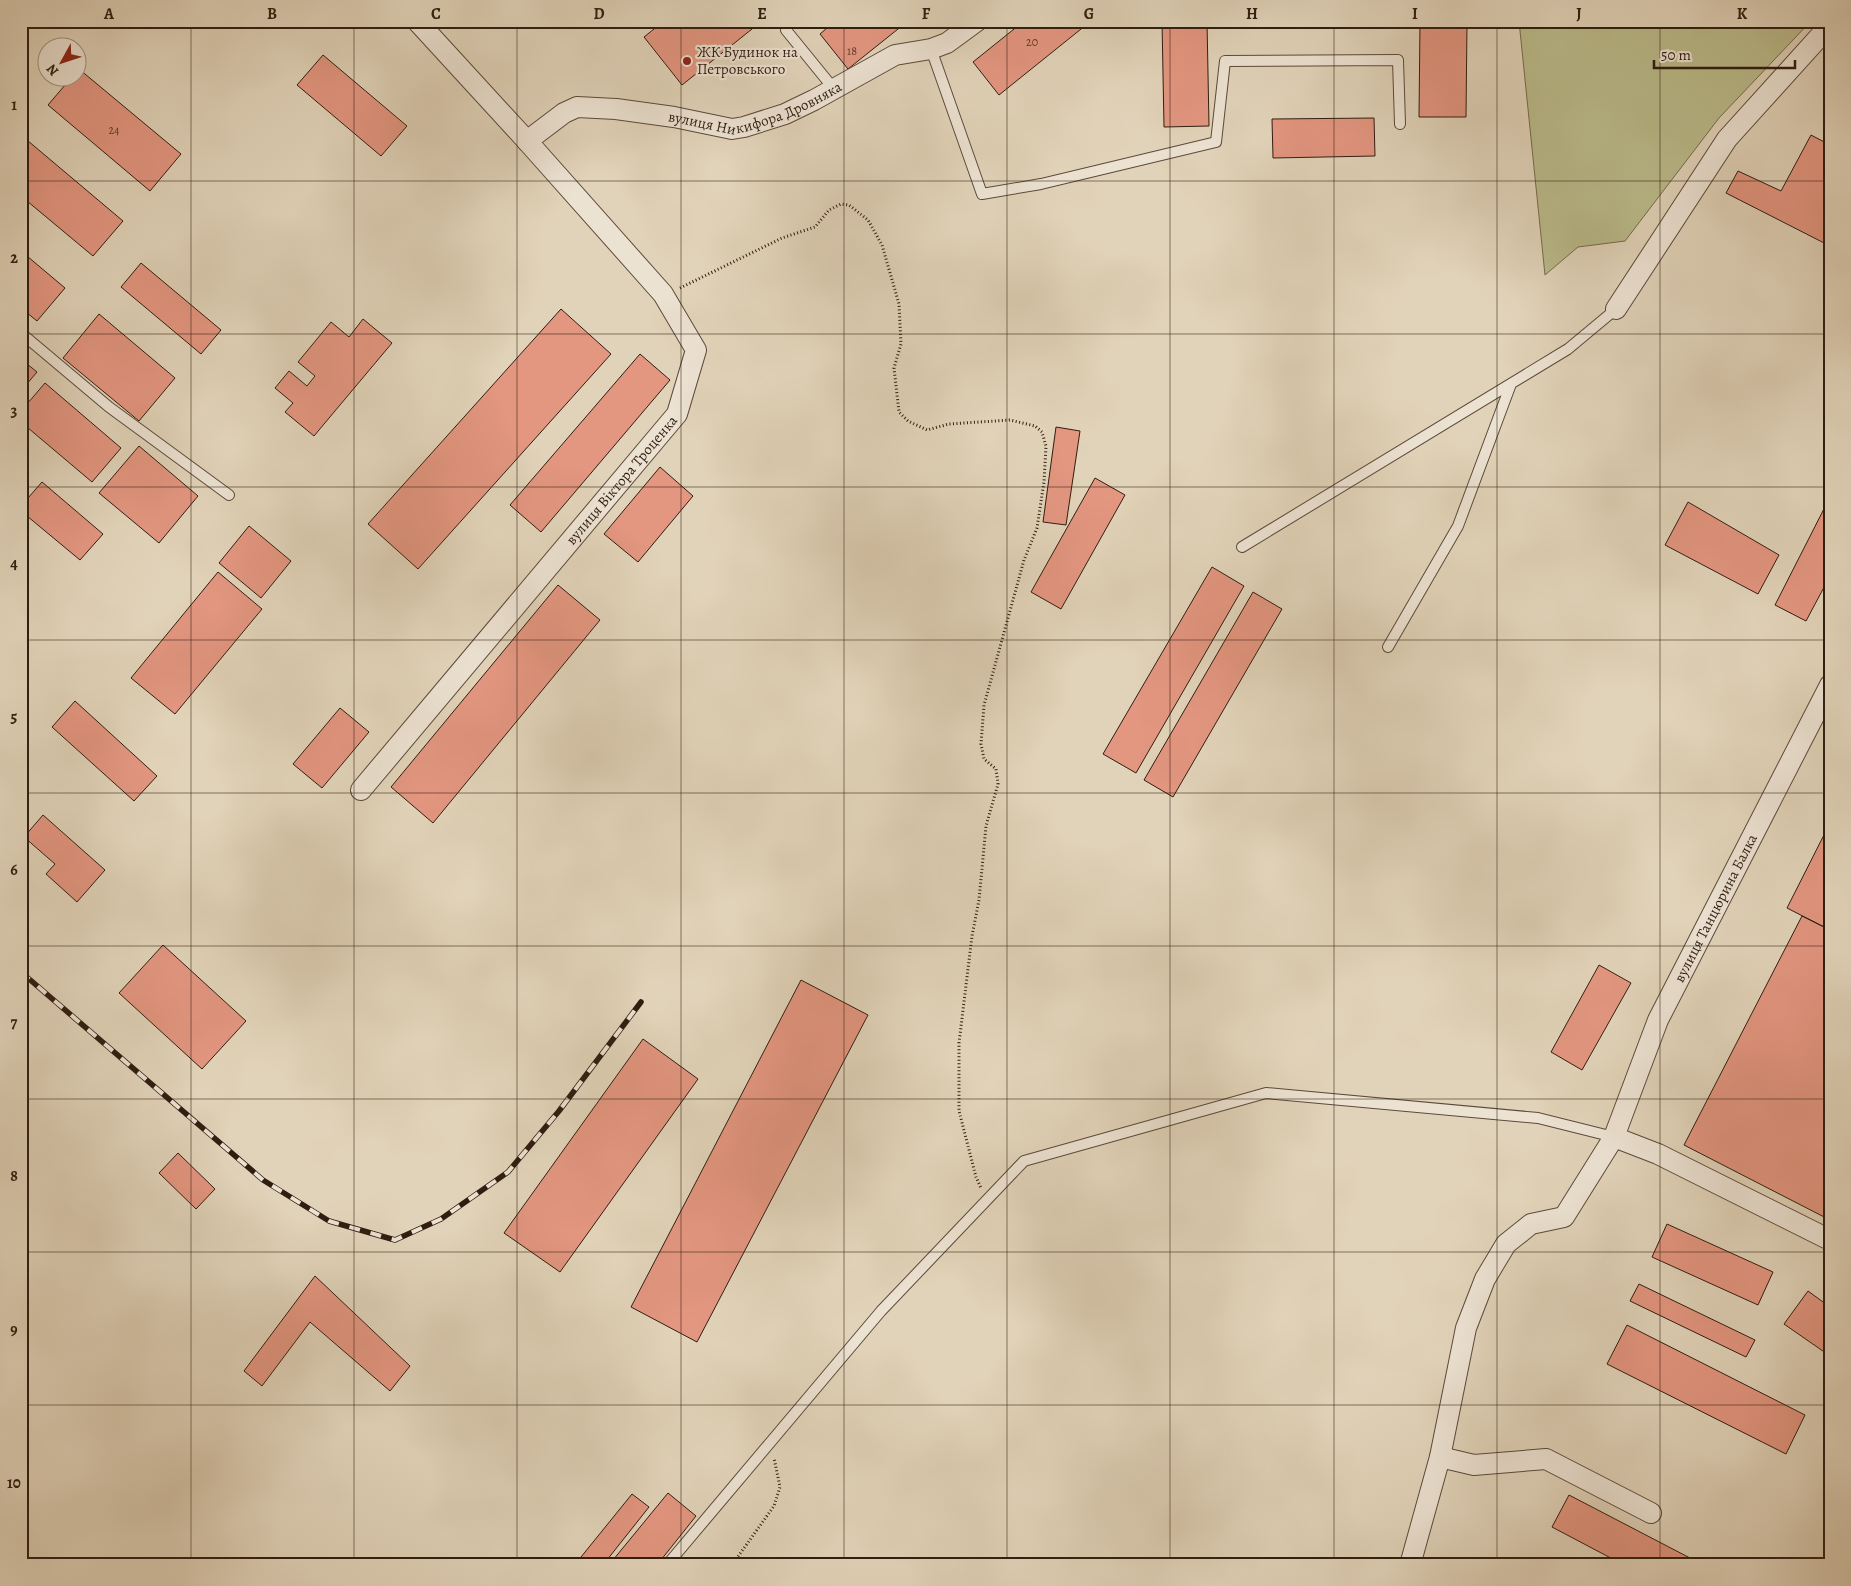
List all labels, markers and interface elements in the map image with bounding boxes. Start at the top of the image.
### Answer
text: A [103,3,115,25]
text: B [267,3,277,25]
text: C [431,3,441,25]
text: D [593,3,605,25]
text: E [757,3,767,25]
text: F [922,3,931,25]
text: G [1084,3,1094,25]
text: H [1246,3,1258,25]
text: I [1412,3,1418,25]
text: J [1576,3,1582,25]
text: K [1737,3,1748,25]
house number: 20 [1026,34,1038,50]
north arrow [38,38,88,88]
scale bar [1654,38,1795,70]
place label: ЖК Будинок на Петровського [697,42,798,79]
house number: 18 [847,43,857,59]
text: 50 m [1661,45,1691,65]
marker: ЖК Будинок на Петровського [681,55,693,67]
text: N [42,60,63,80]
street label: вулиця Никифора Дровняка [667,76,845,140]
text: 1 [11,94,17,116]
house number: 24 [108,122,120,138]
text: 2 [10,247,18,269]
text: 3 [11,400,18,422]
street label: вулиця Віктора Троценка [561,411,682,549]
text: 4 [10,553,18,575]
text: 5 [11,706,18,728]
street label: вулиця Танцюрина Балка [1669,830,1762,986]
text: 6 [10,859,18,881]
text: 7 [11,1012,18,1034]
text: 8 [10,1165,18,1187]
text: 9 [10,1319,18,1341]
text: 10 [7,1472,21,1494]

